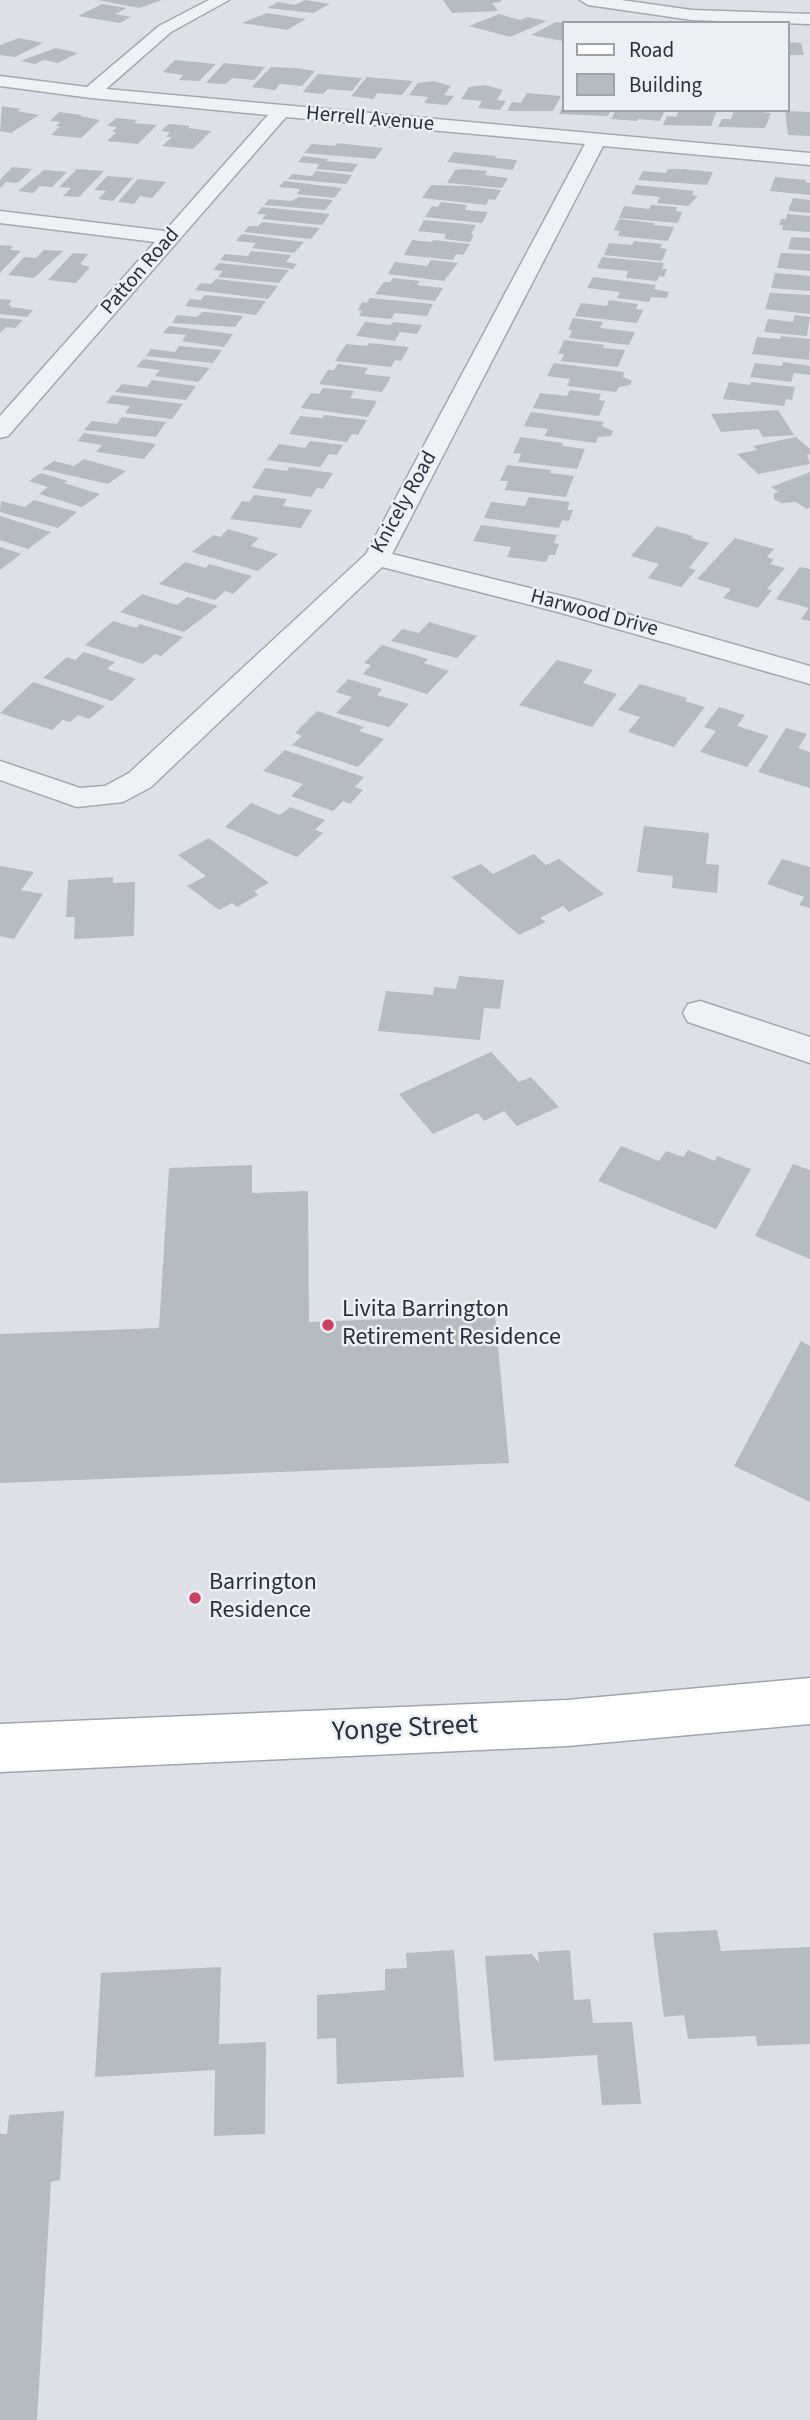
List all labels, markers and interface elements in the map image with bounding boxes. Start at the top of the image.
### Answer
legend [562,21,789,112]
text: Road [629,35,674,65]
text: Building [629,70,702,100]
street label: Herrell Avenue [305,102,435,138]
street label: Patton Road [96,223,186,321]
street label: Knicely Road [367,448,443,558]
street label: Harwood Drive [527,585,661,643]
place label: Livita Barrington Retirement Residence [342,1297,561,1353]
marker: Livita Barrington Retirement Residence [320,1317,336,1333]
place label: Barrington Residence [209,1570,317,1626]
marker: Barrington Residence [187,1590,203,1606]
street label: Yonge Street [331,1709,479,1751]

